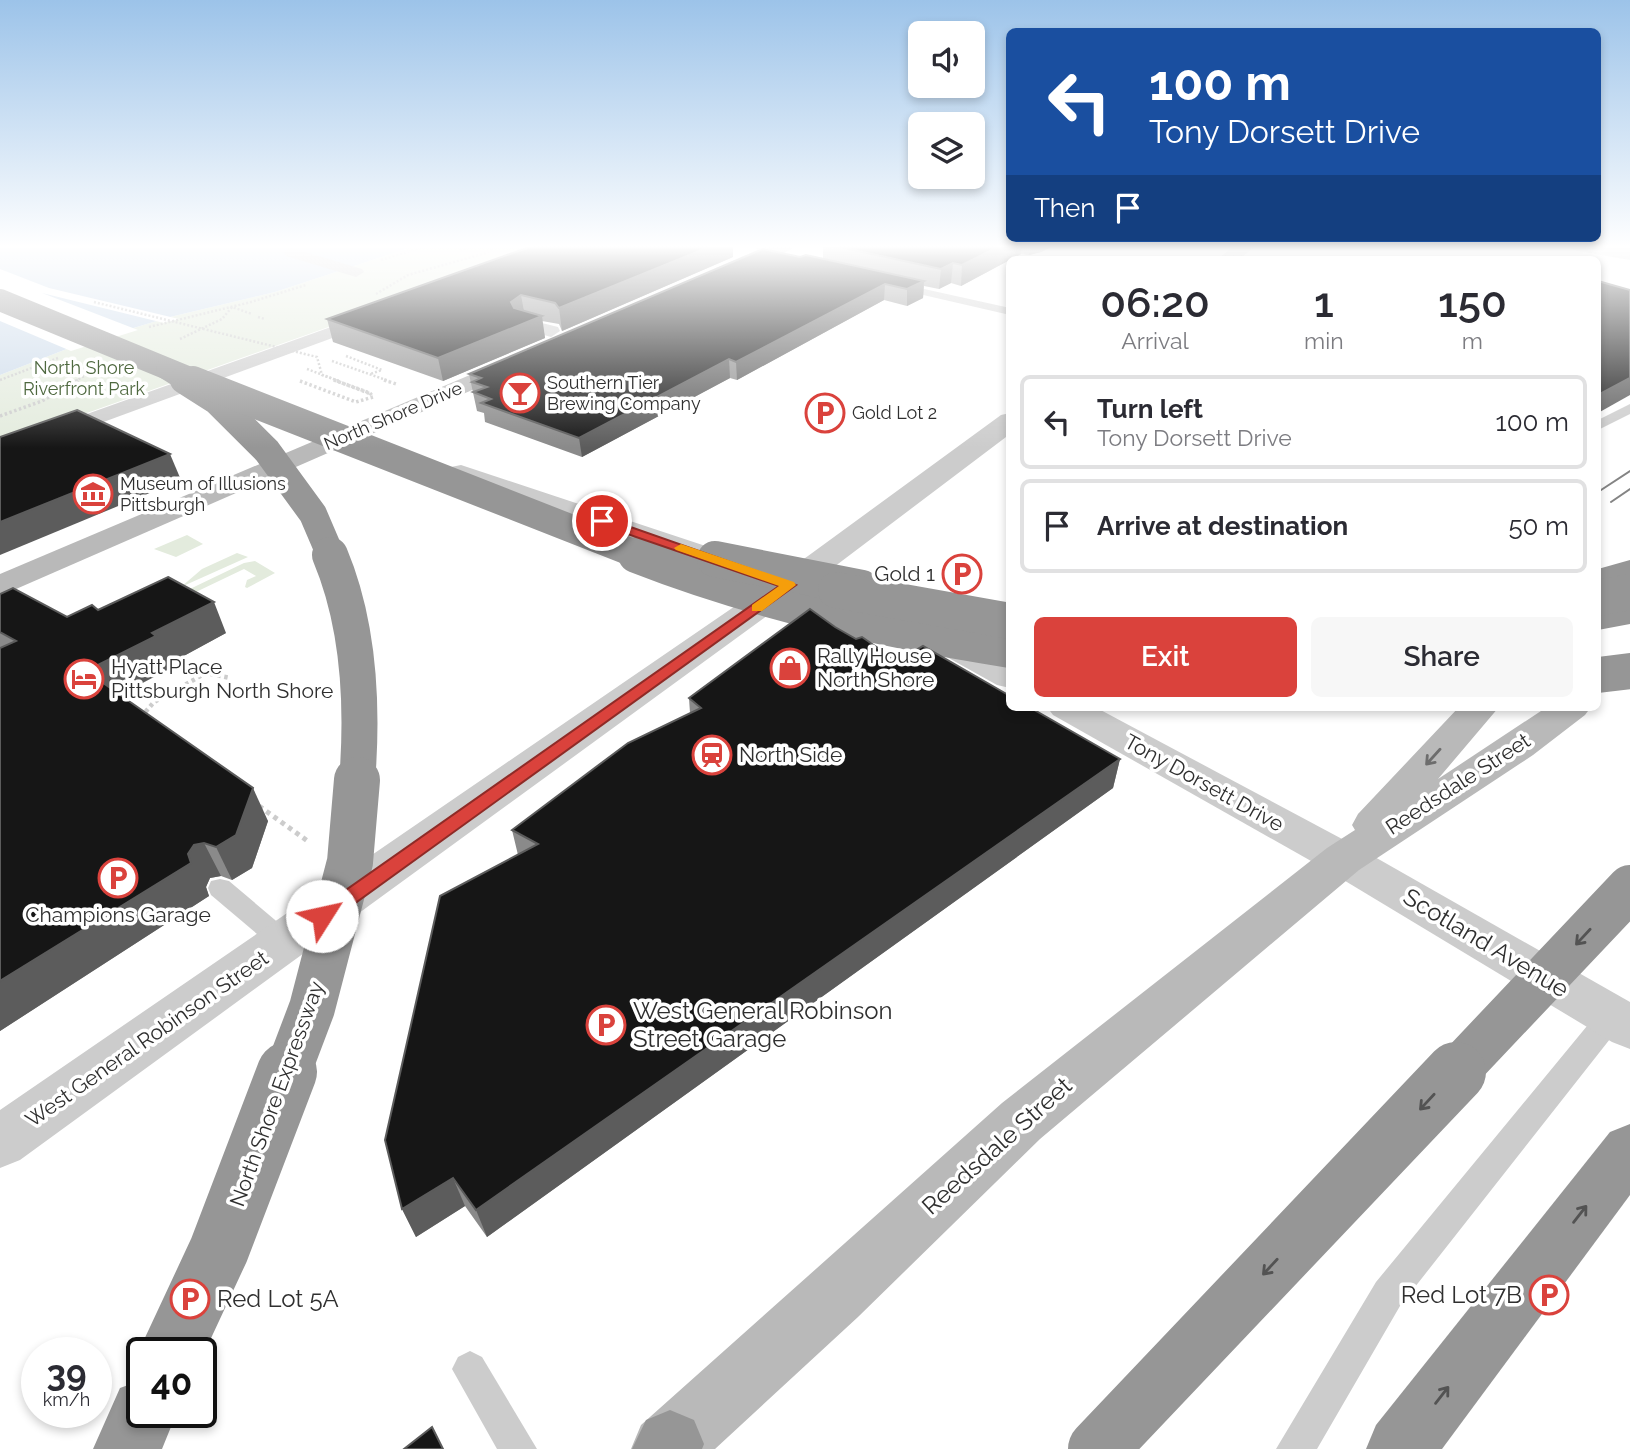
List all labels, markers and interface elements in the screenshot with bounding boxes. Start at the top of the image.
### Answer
map controls [908,21,985,189]
button: sound [908,21,985,98]
text: 100 m [1149,54,1291,111]
icon: left [1034,56,1125,147]
button: layers [908,112,985,189]
text: Tony Dorsett Drive [1149,113,1420,150]
icon: arrive [1109,189,1147,227]
text: Then [1034,193,1095,223]
text: 06:20 [1100,278,1210,327]
text: 1 [1314,278,1334,327]
text: 150 [1438,278,1507,327]
text: Arrival [1121,327,1189,354]
text: min [1304,327,1344,354]
text: m [1462,327,1483,354]
park label: North Shore Riverfront Park [23,357,146,399]
bar icon: Southern Tier Brewing Company [499,372,541,414]
place label: Southern Tier Brewing Company [547,372,701,414]
street label: North Shore Drive [321,377,465,454]
parking icon: Gold Lot 2 [804,392,846,434]
text: Turn left [1097,394,1203,424]
place label: Gold Lot 2 [852,402,937,423]
icon: left [1038,403,1076,441]
text: 100 m [1496,407,1569,437]
text: Tony Dorsett Drive [1097,424,1292,451]
museum icon: Museum of Illusions Pittsburgh [72,473,114,515]
place label: Museum of Illusions Pittsburgh [120,473,286,515]
pin [572,491,632,551]
icon: arrive [583,502,621,540]
icon: arrive [1038,507,1076,545]
text: Arrive at destination [1097,511,1348,541]
text: 50 m [1508,511,1569,541]
parking icon: Gold 1 [941,553,983,595]
place label: Gold 1 [874,561,935,586]
button: Exit [1034,617,1297,697]
button: Share [1311,617,1573,697]
place label: Rally House North Shore [817,643,934,692]
shop icon: Rally House North Shore [769,647,811,689]
place label: Hyatt Place Pittsburgh North Shore [111,654,333,703]
hotel icon: Hyatt Place Pittsburgh North Shore [63,658,105,700]
street label: Tony Dorsett Drive [1120,728,1288,837]
street label: Reedsdale Street [1381,728,1535,840]
station icon: North Side [691,734,733,776]
place label: North Side [739,742,842,767]
one-way arrow [1425,748,1441,766]
parking icon: Champions Garage [97,857,139,899]
position arrow [285,879,359,953]
street label: Scotland Avenue [1398,882,1574,1003]
place label: Champions Garage [25,902,211,927]
one-way arrow [1575,928,1591,946]
street label: West General Robinson Street [20,945,273,1132]
street label: North Shore Expressway [224,978,329,1210]
place label: West General Robinson Street Garage [633,996,893,1053]
parking icon: West General Robinson Street Garage [585,1004,627,1046]
street label: Reedsdale Street [916,1071,1077,1220]
one-way arrow [1418,1093,1435,1110]
one-way arrow [1573,1206,1588,1224]
one-way arrow [1262,1258,1279,1276]
parking icon: Red Lot 7B [1528,1274,1570,1316]
parking icon: Red Lot 5A [169,1278,211,1320]
place label: Red Lot 7B [1401,1280,1522,1309]
place label: Red Lot 5A [217,1284,339,1313]
speed limit sign: 40 [126,1337,217,1428]
text: 39 [46,1353,87,1394]
one-way arrow [1434,1386,1449,1405]
text: km/h [43,1389,90,1410]

